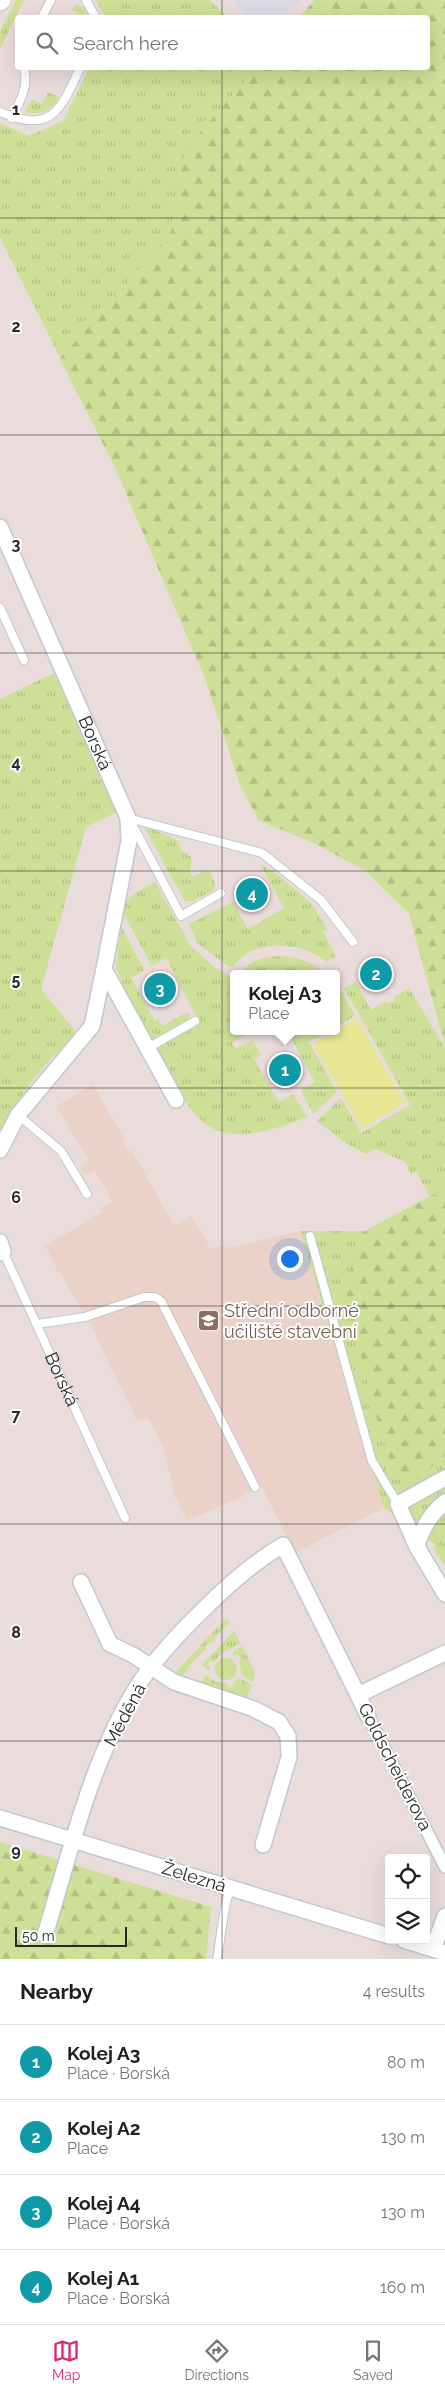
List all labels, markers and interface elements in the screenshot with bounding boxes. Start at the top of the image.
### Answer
search box [15,15,430,70]
icon: search [33,29,61,57]
text: Search here [73,32,179,54]
text: 1 [12,100,20,119]
text: 2 [11,317,21,336]
text: 3 [12,535,21,554]
street label: Borská [74,712,117,773]
text: 4 [11,753,21,772]
pin: 4 [236,875,268,913]
pin: 2 [360,955,392,993]
text: 5 [12,970,21,989]
pin: 3 [144,970,176,1008]
popup [230,970,340,1035]
text: Kolej A3 [248,982,322,1004]
text: Place [248,1004,289,1023]
pin: 1 [269,1051,301,1089]
text: 6 [11,1188,21,1207]
your location [277,1246,303,1272]
place label: Střední odborné učiliště stavební [224,1300,359,1342]
school or university icon: Střední odborné učiliště stavební [196,1309,220,1333]
street label: Borská [41,1349,83,1409]
text: 7 [12,1406,21,1425]
text: 8 [11,1623,21,1642]
street label: Měděná [99,1680,150,1750]
street label: Goldscheiderova [354,1699,437,1834]
text: 9 [11,1841,21,1860]
map controls [385,1854,430,1944]
button: locate [385,1854,430,1899]
street label: Železná [159,1856,229,1896]
button: layers [385,1899,430,1944]
scale bar [15,1924,128,1947]
text: 50 m [22,1928,55,1944]
text: Nearby [20,1979,93,2004]
text: 4 results [363,1982,425,2001]
text: Kolej A3 [67,2042,140,2064]
text: 1 [32,2053,40,2072]
text: 80 m [387,2053,425,2072]
text: Place · Borská [67,2064,170,2083]
text: Kolej A2 [67,2117,140,2139]
text: 2 [31,2128,41,2147]
text: 130 m [381,2128,425,2147]
text: Place [67,2139,108,2158]
text: Kolej A4 [67,2192,141,2214]
text: 3 [32,2203,40,2222]
text: 130 m [381,2203,425,2222]
text: Place · Borská [67,2214,170,2233]
text: Kolej A1 [67,2267,139,2289]
text: 4 [31,2278,41,2297]
text: 160 m [380,2278,425,2297]
text: Place · Borská [67,2289,170,2308]
tab: Map [52,2337,80,2383]
tab: Directions [184,2337,249,2383]
tab: Saved [353,2337,393,2383]

